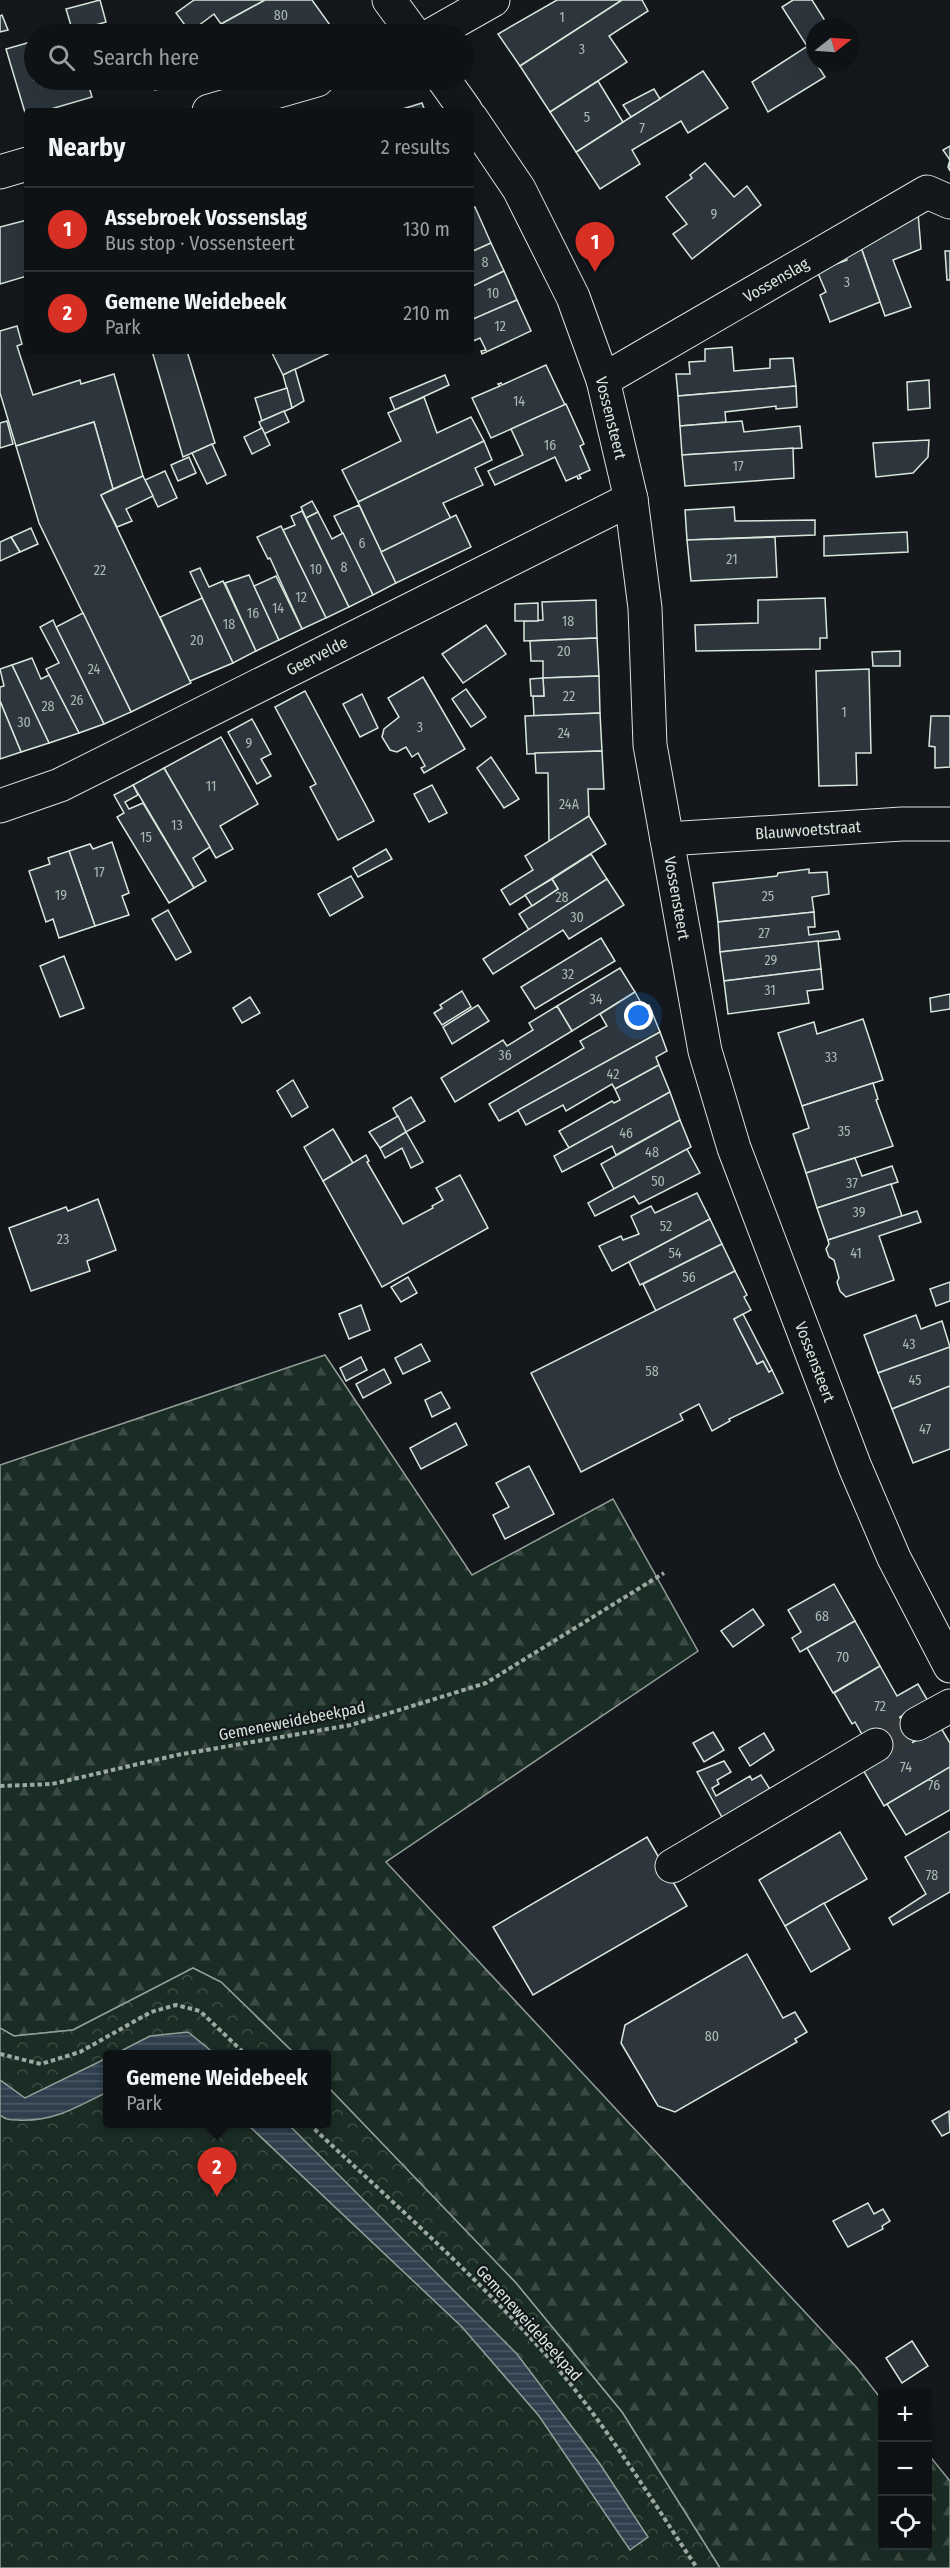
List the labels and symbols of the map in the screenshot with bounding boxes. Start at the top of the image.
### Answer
house number: 80 [274,7,288,24]
house number: 1 [559,9,565,26]
north arrow [806,18,860,72]
house number: 3 [579,41,585,58]
house number: 5 [584,109,590,126]
house number: 7 [639,120,645,137]
house number: 9 [711,206,718,223]
pin: 1 [576,222,614,272]
street label: Vossenslag [740,253,812,306]
house number: 8 [482,254,489,271]
house number: 3 [844,274,850,291]
house number: 10 [487,285,499,302]
house number: 12 [494,318,506,335]
street label: Vossensteert [592,375,631,462]
house number: 14 [513,393,525,410]
house number: 16 [544,437,556,454]
house number: 17 [732,458,744,475]
house number: 6 [359,535,366,552]
house number: 21 [726,551,738,568]
house number: 8 [341,559,348,576]
house number: 10 [310,561,322,578]
house number: 22 [94,562,106,579]
house number: 12 [295,589,307,606]
house number: 14 [272,600,284,617]
house number: 16 [247,605,259,622]
house number: 18 [562,613,574,630]
house number: 18 [223,616,235,633]
house number: 20 [190,632,204,649]
street label: Geervelde [283,632,351,679]
house number: 20 [557,643,571,660]
house number: 24 [88,661,101,678]
house number: 22 [563,688,575,705]
house number: 26 [70,692,84,709]
house number: 28 [41,698,55,715]
house number: 1 [841,704,847,721]
house number: 30 [17,714,31,731]
house number: 3 [417,719,423,736]
house number: 24 [558,725,571,742]
house number: 9 [246,735,253,752]
house number: 11 [206,778,216,795]
house number: 24A [559,796,580,813]
house number: 13 [171,817,183,834]
street label: Blauwvoetstraat [754,817,862,843]
house number: 15 [140,829,152,846]
street label: Vossensteert [660,855,694,942]
house number: 17 [93,864,105,881]
house number: 19 [55,887,67,904]
house number: 25 [762,888,774,905]
house number: 28 [555,889,569,906]
house number: 30 [570,909,584,926]
house number: 27 [758,925,770,942]
house number: 29 [765,952,778,969]
house number: 32 [562,966,574,983]
house number: 31 [764,982,776,999]
house number: 34 [589,991,603,1008]
your location [624,1001,653,1030]
house number: 36 [498,1047,512,1064]
house number: 33 [825,1049,837,1066]
house number: 42 [607,1066,619,1083]
house number: 35 [838,1123,850,1140]
house number: 46 [619,1125,633,1142]
house number: 48 [645,1144,659,1161]
house number: 50 [651,1173,665,1190]
house number: 37 [846,1175,858,1192]
house number: 39 [853,1204,866,1221]
house number: 52 [660,1218,672,1235]
house number: 23 [57,1231,69,1248]
house number: 54 [668,1245,682,1262]
house number: 41 [850,1245,862,1262]
house number: 56 [682,1269,696,1286]
street label: Vossensteert [791,1319,839,1406]
house number: 43 [903,1336,915,1353]
house number: 58 [645,1363,659,1380]
house number: 45 [908,1372,922,1389]
house number: 47 [919,1421,931,1438]
house number: 68 [815,1608,829,1625]
house number: 70 [837,1649,849,1666]
street label: Gemeneweidebeekpad [217,1697,367,1745]
house number: 72 [874,1698,886,1715]
house number: 74 [900,1759,912,1776]
house number: 76 [928,1777,940,1794]
house number: 78 [926,1867,938,1884]
house number: 80 [705,2028,719,2045]
pin: 2 [198,2148,236,2197]
street label: Gemeneweidebeekpad [472,2261,586,2385]

